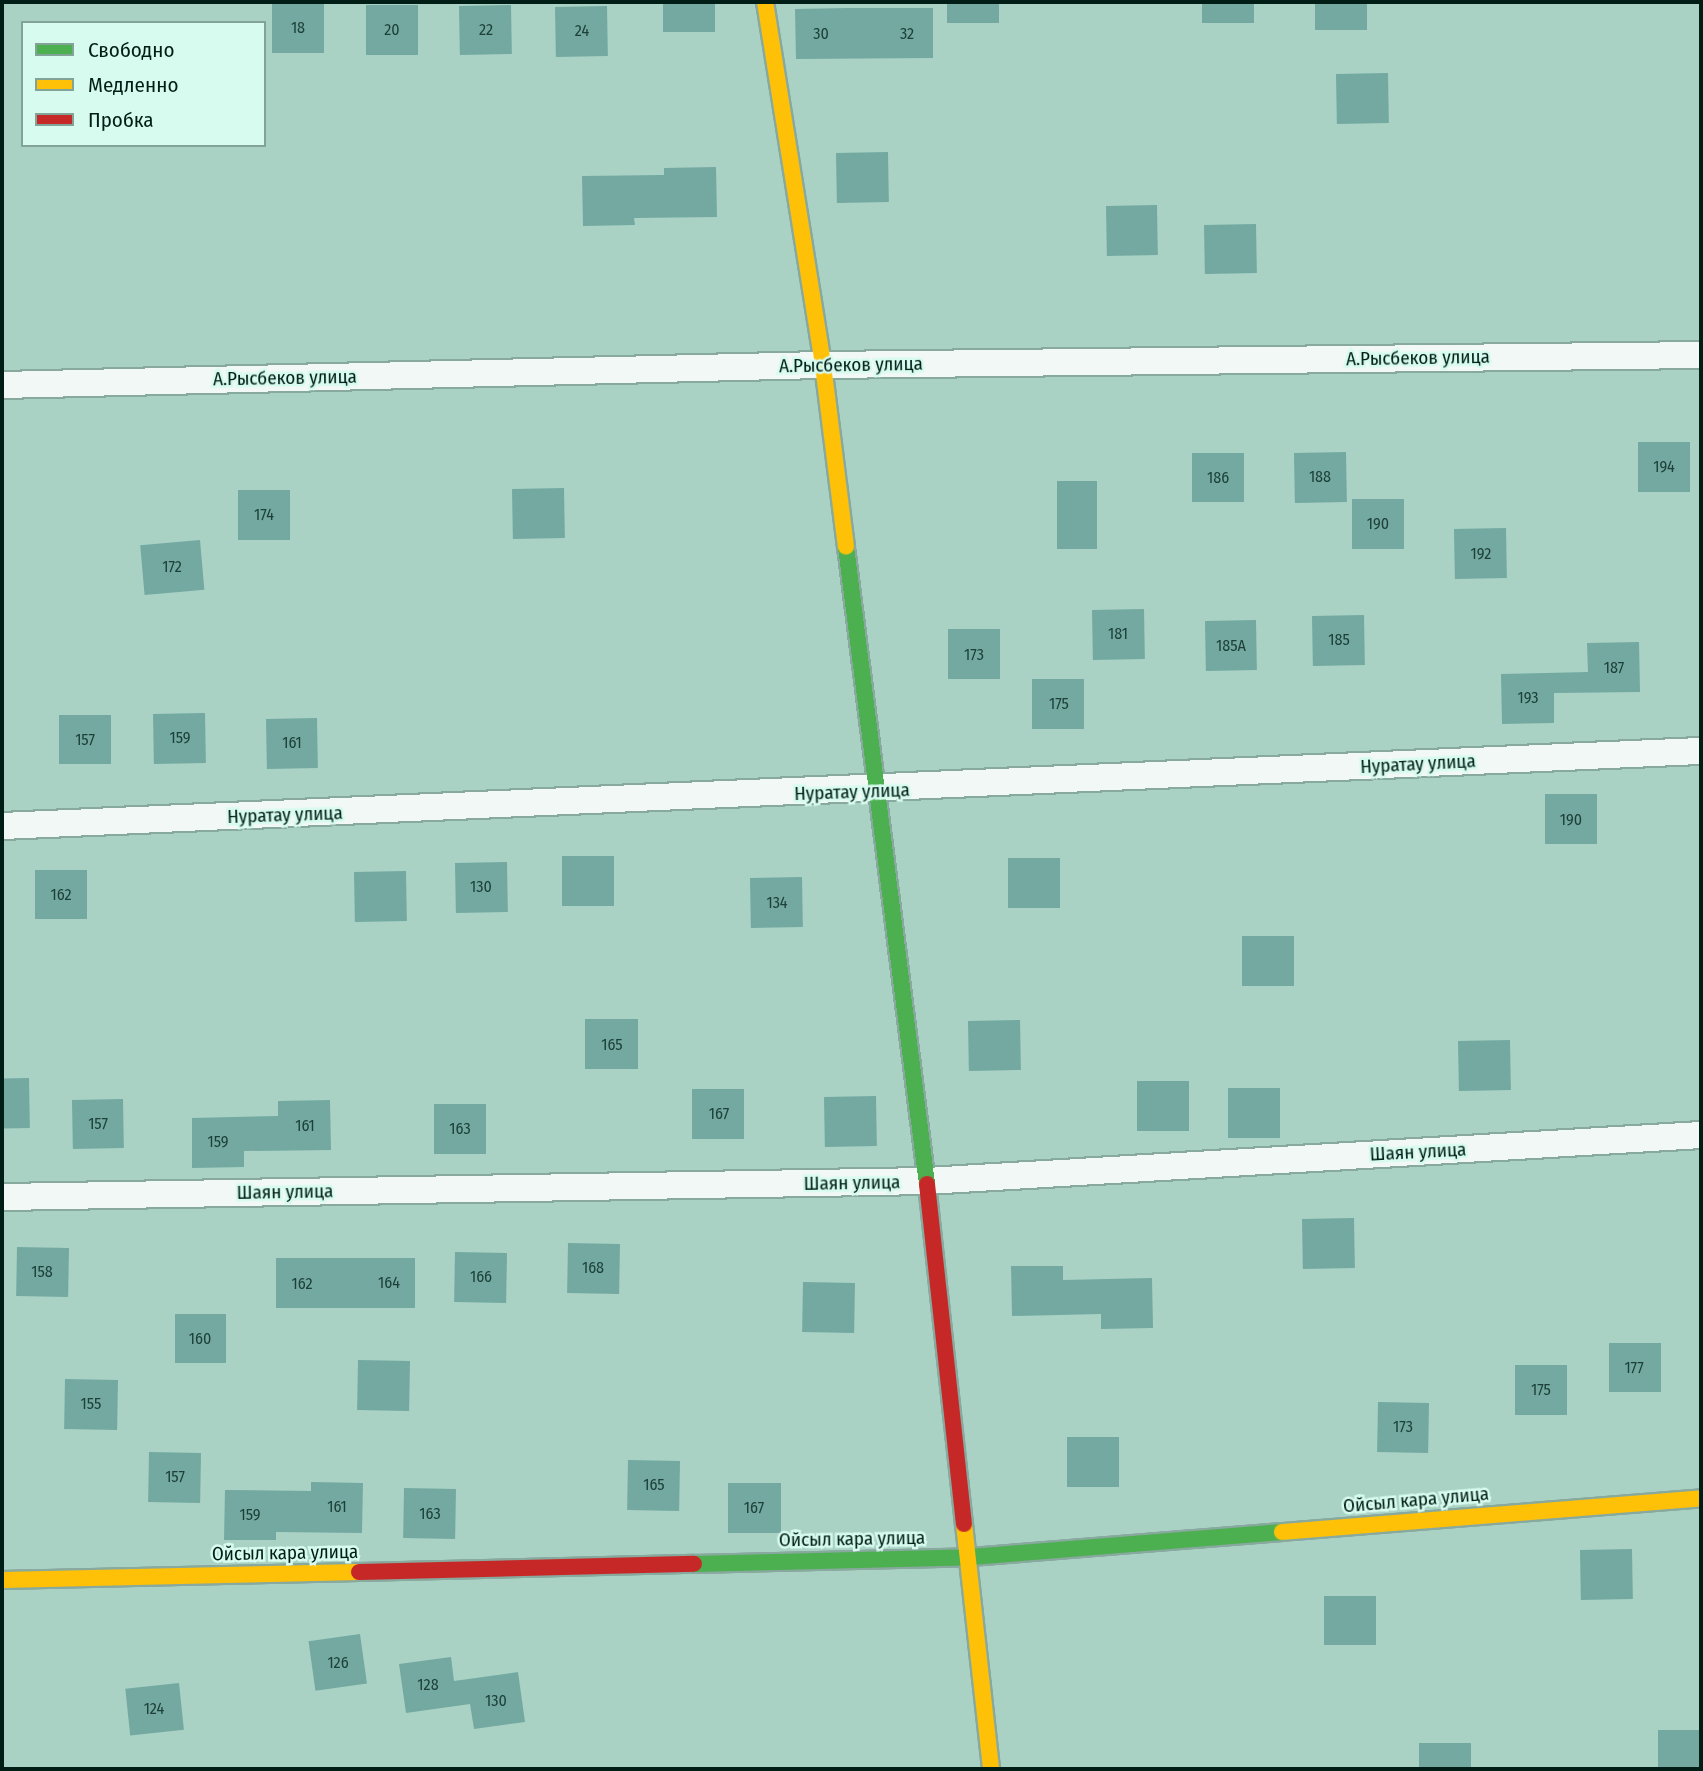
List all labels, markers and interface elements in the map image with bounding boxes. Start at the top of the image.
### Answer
house number: 18 [291,18,305,38]
house number: 20 [384,20,400,40]
house number: 22 [479,20,493,40]
legend [21,21,266,147]
house number: 24 [575,21,589,41]
house number: 30 [813,24,829,44]
house number: 32 [900,24,914,44]
text: Свободно [88,37,174,63]
text: Медленно [88,72,178,98]
text: Пробка [88,107,154,133]
street label: А.Рысбеков улица [1346,345,1490,371]
street label: А.Рысбеков улица [779,352,923,378]
street label: А.Рысбеков улица [213,365,357,391]
house number: 194 [1653,457,1675,477]
house number: 188 [1309,467,1331,487]
house number: 186 [1207,468,1229,488]
house number: 174 [254,505,274,525]
house number: 190 [1367,514,1389,534]
house number: 192 [1471,544,1491,564]
house number: 172 [162,557,182,577]
house number: 181 [1108,624,1128,644]
house number: 185 [1328,630,1350,650]
house number: 185А [1216,636,1246,656]
house number: 173 [964,645,984,665]
house number: 187 [1604,658,1624,678]
house number: 193 [1518,688,1538,708]
house number: 175 [1049,694,1069,714]
house number: 159 [169,728,191,748]
house number: 157 [75,730,95,750]
house number: 161 [282,733,302,753]
street label: Нуратау улица [1360,750,1476,778]
street label: Нуратау улица [794,779,910,805]
street label: Нуратау улица [227,802,343,828]
house number: 190 [1560,810,1582,830]
house number: 130 [470,877,492,897]
house number: 162 [50,885,72,905]
house number: 134 [766,893,788,913]
house number: 165 [601,1035,623,1055]
house number: 167 [709,1104,729,1124]
house number: 157 [88,1114,108,1134]
house number: 161 [295,1116,315,1136]
house number: 163 [449,1119,471,1139]
house number: 159 [207,1132,229,1152]
street label: Шаян улица [1369,1138,1467,1166]
street label: Шаян улица [804,1171,900,1195]
street label: Шаян улица [237,1180,333,1204]
house number: 168 [582,1258,604,1278]
house number: 158 [31,1262,53,1282]
house number: 166 [470,1267,492,1287]
house number: 164 [378,1273,400,1293]
house number: 162 [291,1274,313,1294]
house number: 160 [189,1329,211,1349]
house number: 177 [1624,1358,1644,1378]
house number: 175 [1531,1380,1551,1400]
house number: 155 [81,1394,101,1414]
house number: 173 [1393,1417,1413,1437]
house number: 157 [165,1467,185,1487]
house number: 165 [643,1475,665,1495]
street label: Ойсыл кара улица [1342,1482,1490,1518]
house number: 161 [327,1497,347,1517]
house number: 167 [744,1498,764,1518]
house number: 163 [419,1504,441,1524]
house number: 159 [239,1505,261,1525]
street label: Ойсыл кара улица [779,1526,925,1552]
street label: Ойсыл кара улица [212,1540,358,1566]
house number: 126 [327,1653,349,1673]
house number: 128 [417,1675,439,1695]
house number: 130 [485,1691,507,1711]
house number: 124 [144,1699,164,1719]

